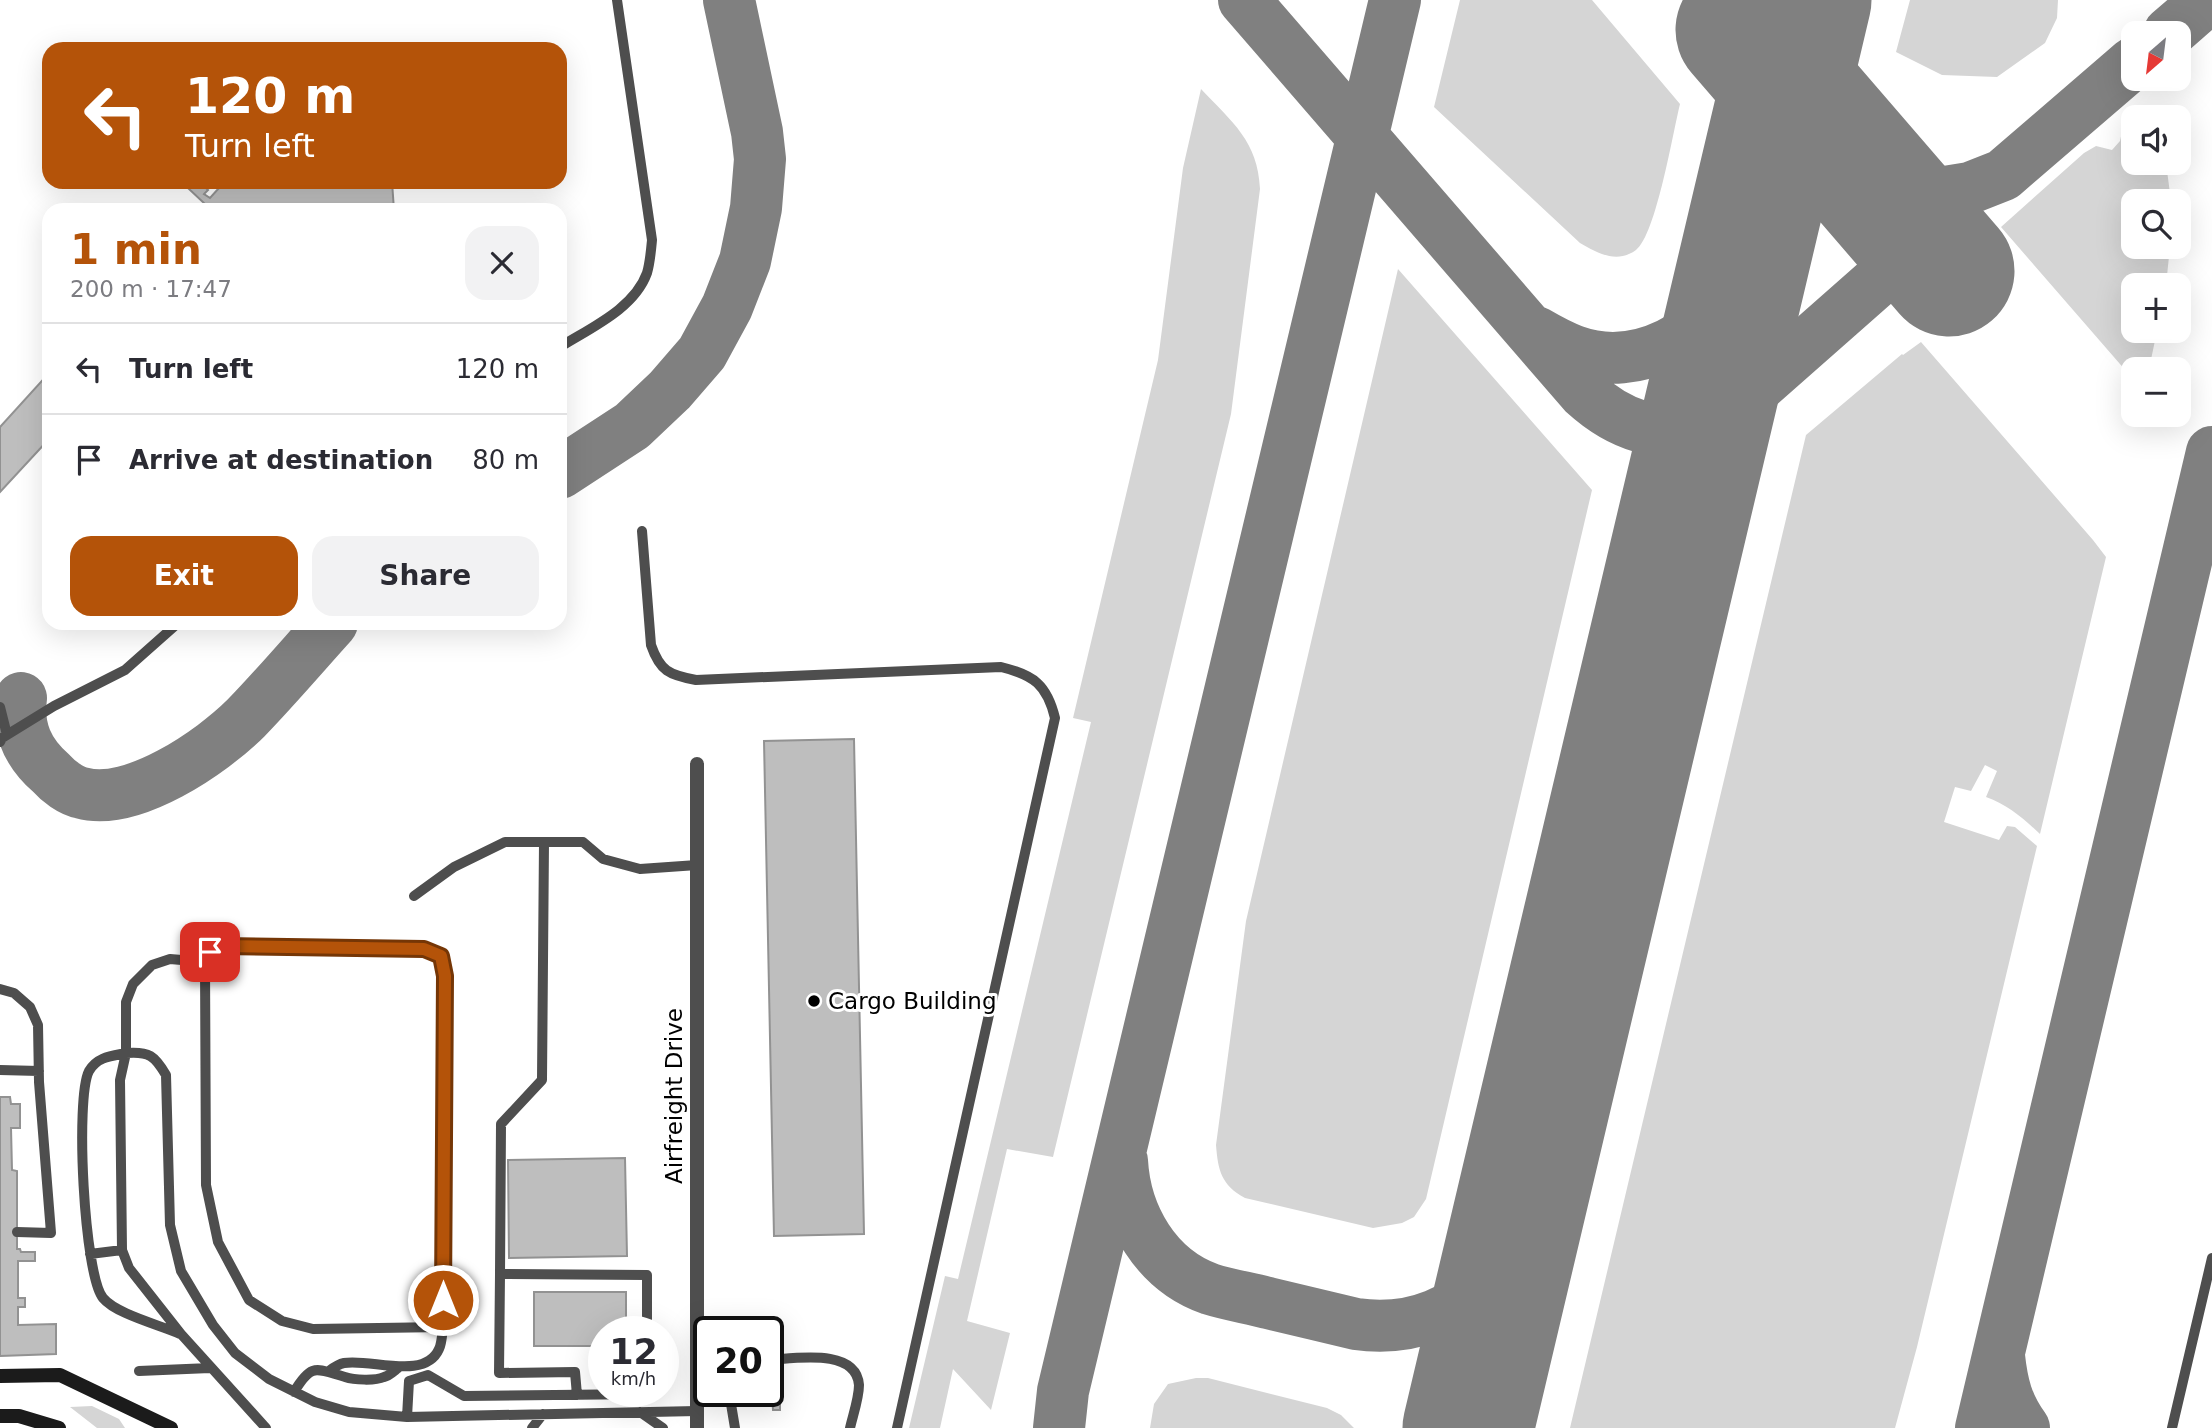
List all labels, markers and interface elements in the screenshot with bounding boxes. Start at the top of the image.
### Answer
north arrow [2121,21,2191,91]
map controls [2121,21,2191,427]
text: 120 m [185,68,355,125]
icon: left [70,70,161,161]
button: sound [2121,105,2191,175]
text: Turn left [185,127,315,165]
button: search [2121,189,2191,259]
text: 1 min [70,225,202,274]
button: close [465,226,539,300]
button: + [2121,273,2191,343]
text: 200 m · 17:47 [70,276,232,302]
icon: left [70,350,108,388]
text: Turn left [129,354,253,384]
text: 120 m [456,354,539,384]
button: − [2121,357,2191,427]
icon: arrive [70,441,108,479]
text: Arrive at destination [129,445,433,475]
text: 80 m [472,445,539,475]
button: Exit [70,536,298,616]
button: Share [312,536,539,616]
pin [180,922,240,982]
icon: arrive [191,933,229,971]
place label: Cargo Building [828,988,997,1014]
marker: Cargo Building [806,993,822,1009]
street label: Airfreight Drive [661,1008,687,1184]
position arrow [406,1263,480,1337]
speed limit sign: 20 [693,1316,784,1407]
text: 12 [609,1332,658,1372]
text: km/h [611,1368,656,1389]

